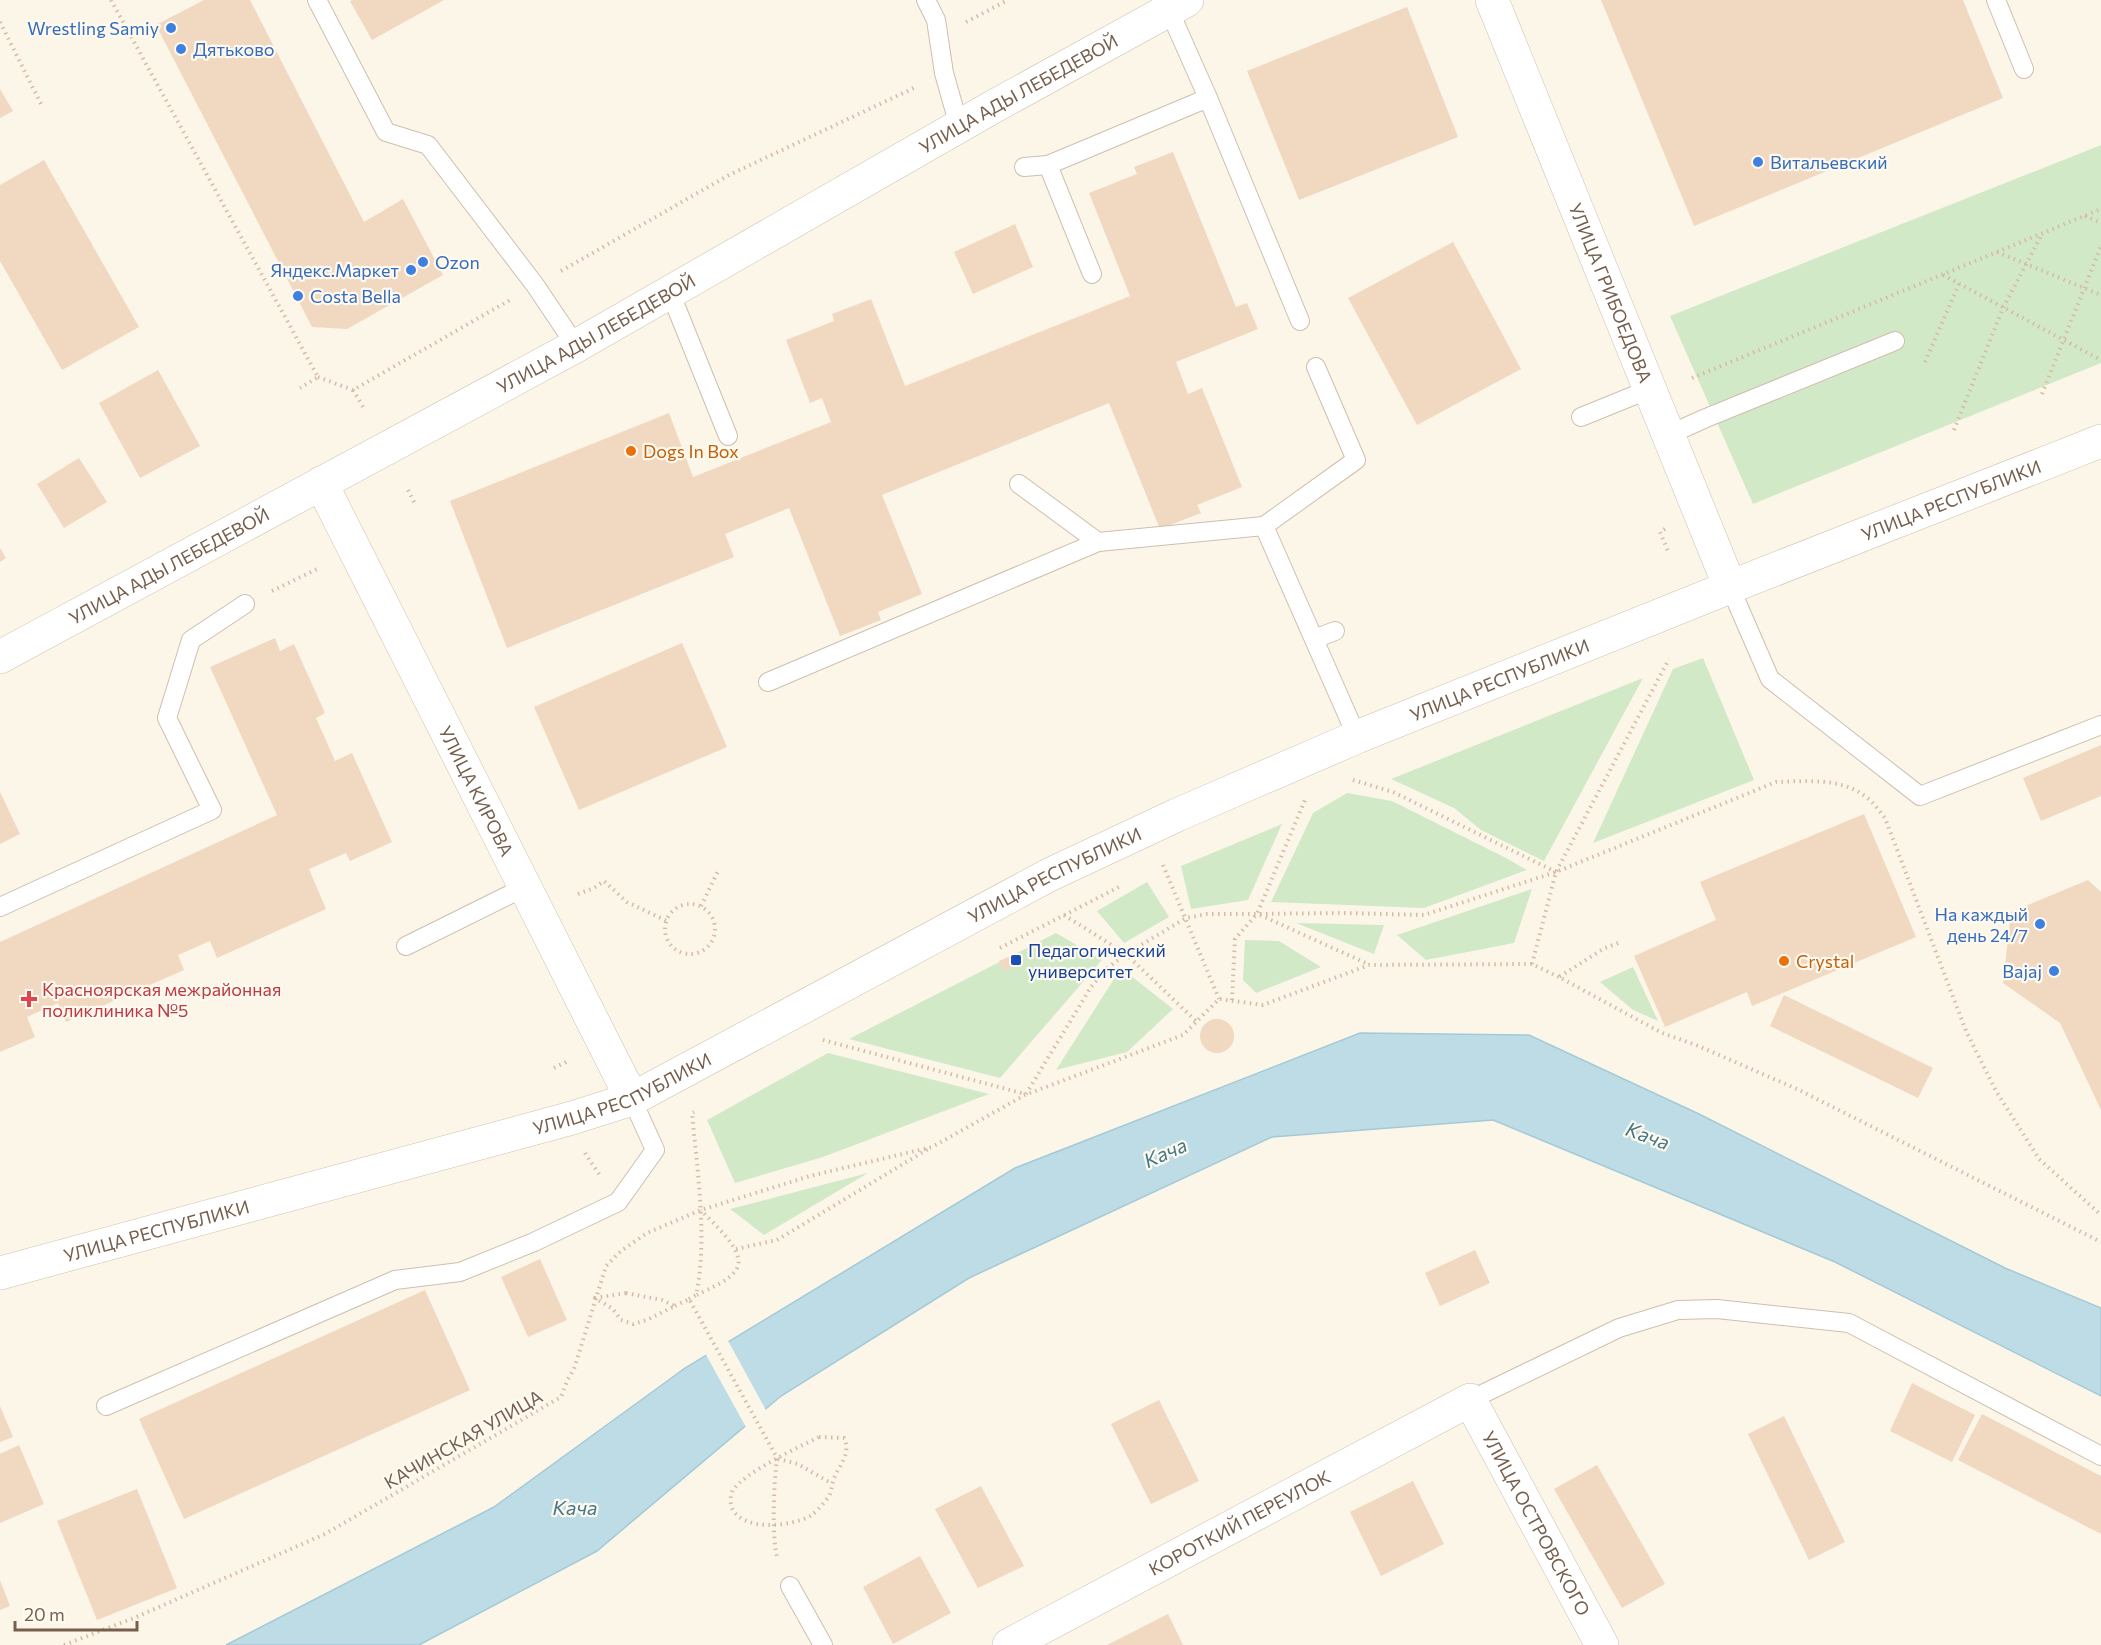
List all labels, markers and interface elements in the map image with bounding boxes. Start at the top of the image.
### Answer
place label: Wrestling Samiy [27,17,159,39]
marker: Wrestling Samiy [164,21,178,35]
street label: УЛИЦА АДЫ ЛЕБЕДЕВОЙ [915,29,1122,158]
place label: Дятьково [193,38,275,60]
marker: Дятьково [174,42,188,56]
place label: Витальевский [1770,151,1888,173]
marker: Витальевский [1751,155,1765,169]
street label: УЛИЦА ГРИБОЕДОВА [1564,200,1657,386]
place label: Ozon [435,251,480,273]
marker: Ozon [416,255,430,269]
place label: Яндекс.Маркет [270,259,400,281]
marker: Яндекс.Маркет [404,263,418,277]
street label: УЛИЦА АДЫ ЛЕБЕДЕВОЙ [493,269,699,398]
place label: Costa Bella [310,285,401,307]
marker: Costa Bella [291,289,305,303]
place label: Dogs In Box [643,440,739,462]
marker: Dogs In Box [624,444,638,458]
street label: УЛИЦА РЕСПУБЛИКИ [1858,455,2044,545]
street label: УЛИЦА АДЫ ЛЕБЕДЕВОЙ [65,503,273,629]
street label: УЛИЦА РЕСПУБЛИКИ [1407,634,1592,726]
street label: УЛИЦА КИРОВА [434,722,519,860]
street label: УЛИЦА РЕСПУБЛИКИ [964,822,1145,928]
place label: На каждый день 24/7 [1935,903,2028,946]
marker: На каждый день 24/7 [2033,917,2047,931]
place label: Педагогический университет [1028,939,1166,982]
place label: Crystal [1796,950,1854,972]
marker: Педагогический университет [1009,953,1023,967]
marker: Crystal [1777,954,1791,968]
place label: Bajaj [2002,960,2042,982]
marker: Bajaj [2047,964,2061,978]
place label: Красноярская межрайонная поликлиника №5 [42,978,281,1021]
marker: Красноярская межрайонная поликлиника №5 [20,990,38,1008]
street label: УЛИЦА РЕСПУБЛИКИ [530,1048,715,1139]
water label: Кача [1623,1116,1673,1154]
water label: Кача [1140,1132,1190,1172]
street label: УЛИЦА РЕСПУБЛИКИ [61,1195,252,1266]
street label: КАЧИНСКАЯ УЛИЦА [380,1385,546,1493]
street label: УЛИЦА ОСТРОВСКОГО [1478,1427,1595,1619]
street label: КОРОТКИЙ ПЕРЕУЛОК [1145,1465,1334,1580]
water label: Кача [553,1495,597,1519]
scale bar [15,1594,136,1632]
text: 20 m [24,1603,65,1625]

